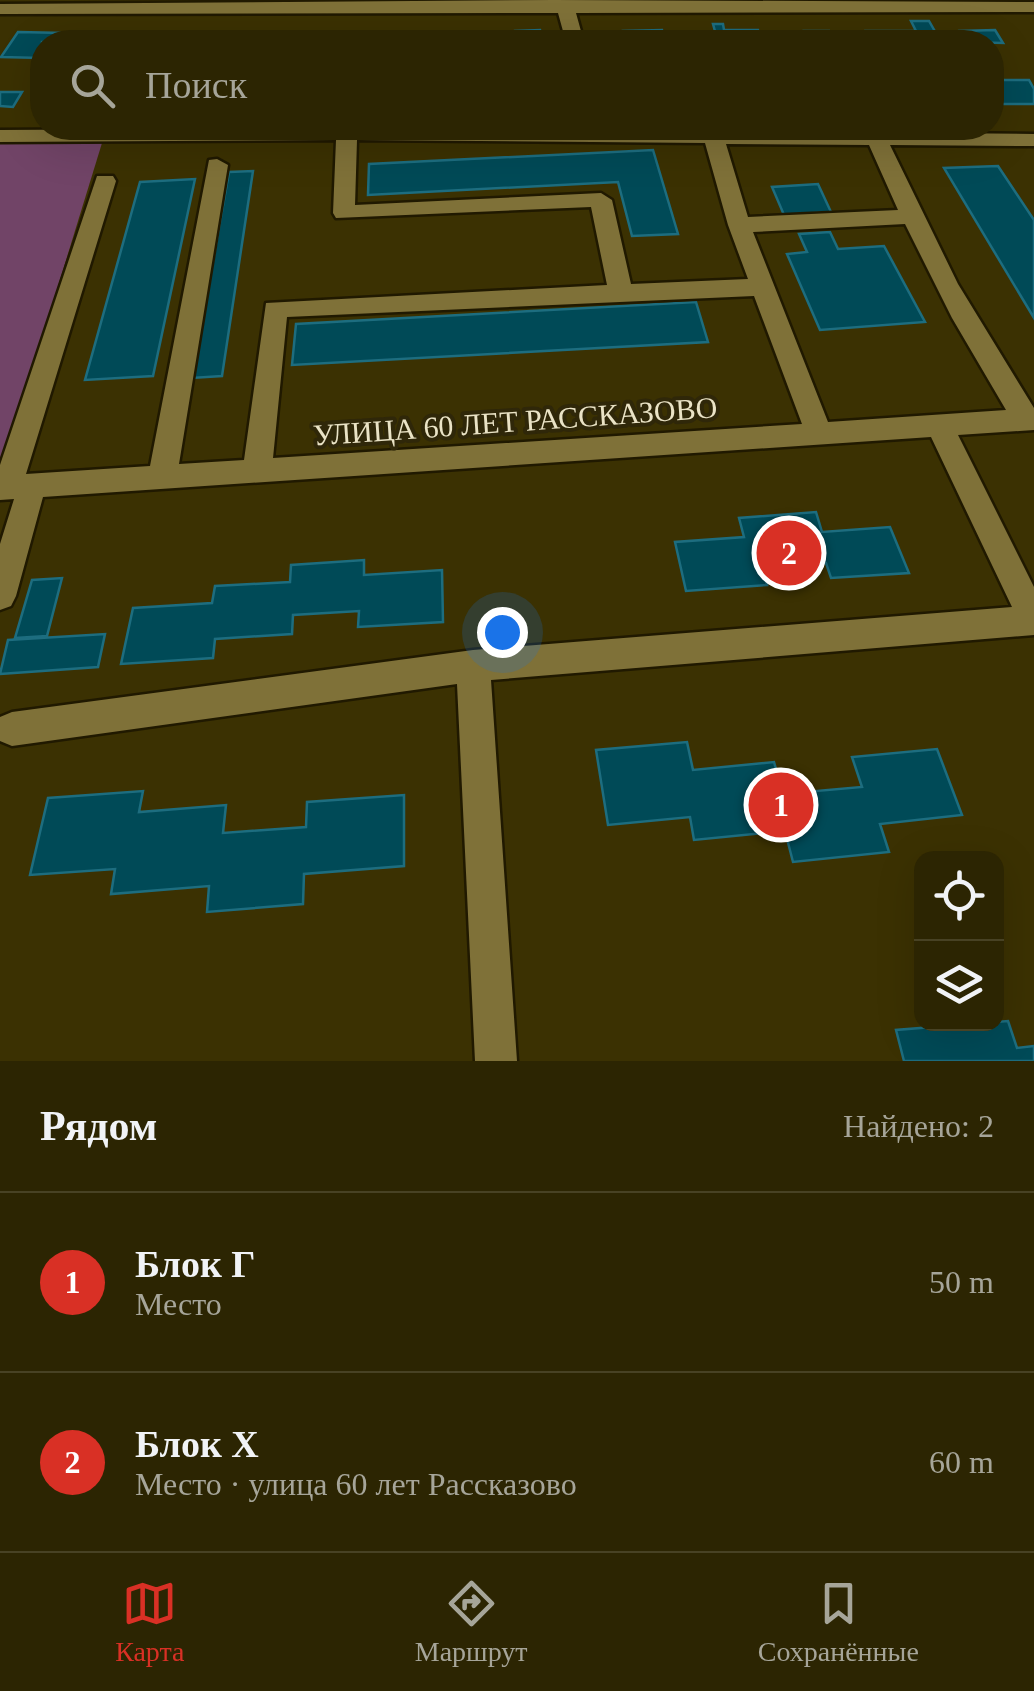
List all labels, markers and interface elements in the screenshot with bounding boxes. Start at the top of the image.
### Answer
search box [30,30,1004,140]
icon: search [65,58,120,113]
text: Поиск [145,64,247,106]
street label: УЛИЦА 60 ЛЕТ РАССКАЗОВО [312,390,718,452]
pin: 2 [756,516,822,590]
your location [477,607,528,658]
pin: 1 [748,768,814,842]
map controls [914,851,1004,1031]
button: locate [914,851,1004,941]
button: layers [914,941,1004,1031]
text: Рядом [40,1103,157,1149]
text: Найдено: 2 [843,1108,994,1144]
text: Блок Г [135,1243,256,1285]
text: 1 [65,1264,81,1300]
text: 50 m [929,1264,994,1300]
text: Место [135,1286,222,1322]
text: Блок Х [135,1423,259,1465]
text: 2 [65,1444,81,1480]
text: 60 m [929,1444,994,1480]
text: Место · улица 60 лет Рассказово [135,1466,577,1502]
tab: Карта [115,1576,185,1668]
tab: Маршрут [415,1576,528,1668]
tab: Сохранённые [758,1576,919,1668]

